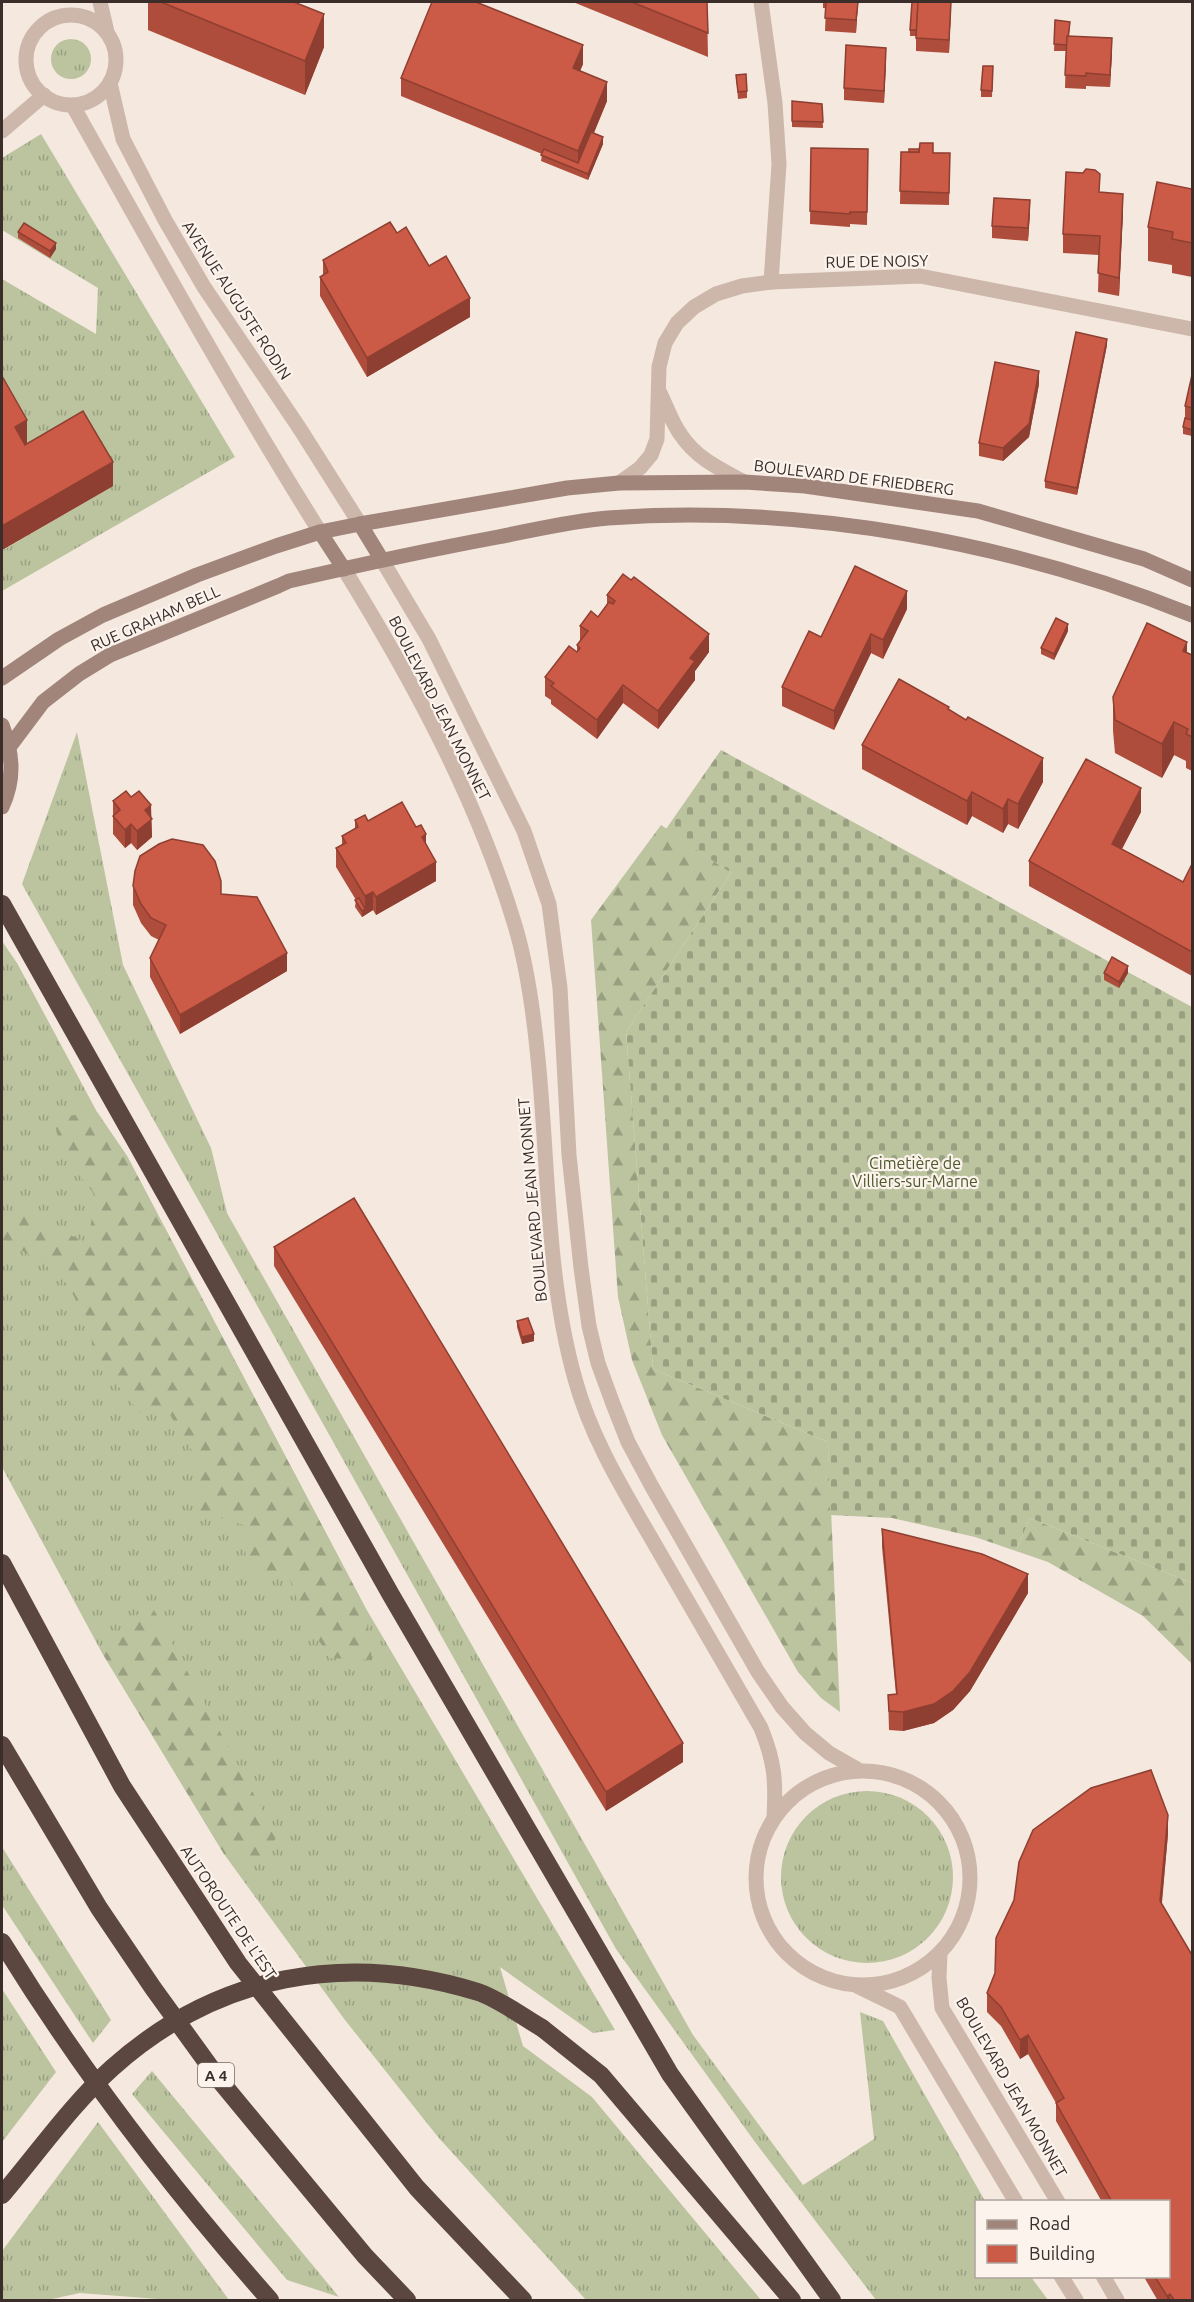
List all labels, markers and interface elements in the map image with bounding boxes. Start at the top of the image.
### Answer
street label: AVENUE AUGUSTE RODIN [179,217,295,383]
street label: RUE DE NOISY [825,251,929,271]
street label: BOULEVARD DE FRIEDBERG [753,456,955,498]
street label: RUE GRAHAM BELL [88,581,222,655]
street label: BOULEVARD JEAN MONNET [385,613,495,803]
street label: BOULEVARD JEAN MONNET [514,1097,550,1303]
park label: Cimetière de Villiers-sur-Marne [852,1154,978,1190]
street label: AUTOROUTE DE L’EST [177,1842,281,1982]
street label: BOULEVARD JEAN MONNET [953,1994,1071,2180]
road number: A 4 [198,2063,234,2087]
legend [975,2200,1170,2278]
text: Road [1029,2213,1071,2233]
text: Building [1029,2243,1095,2263]

